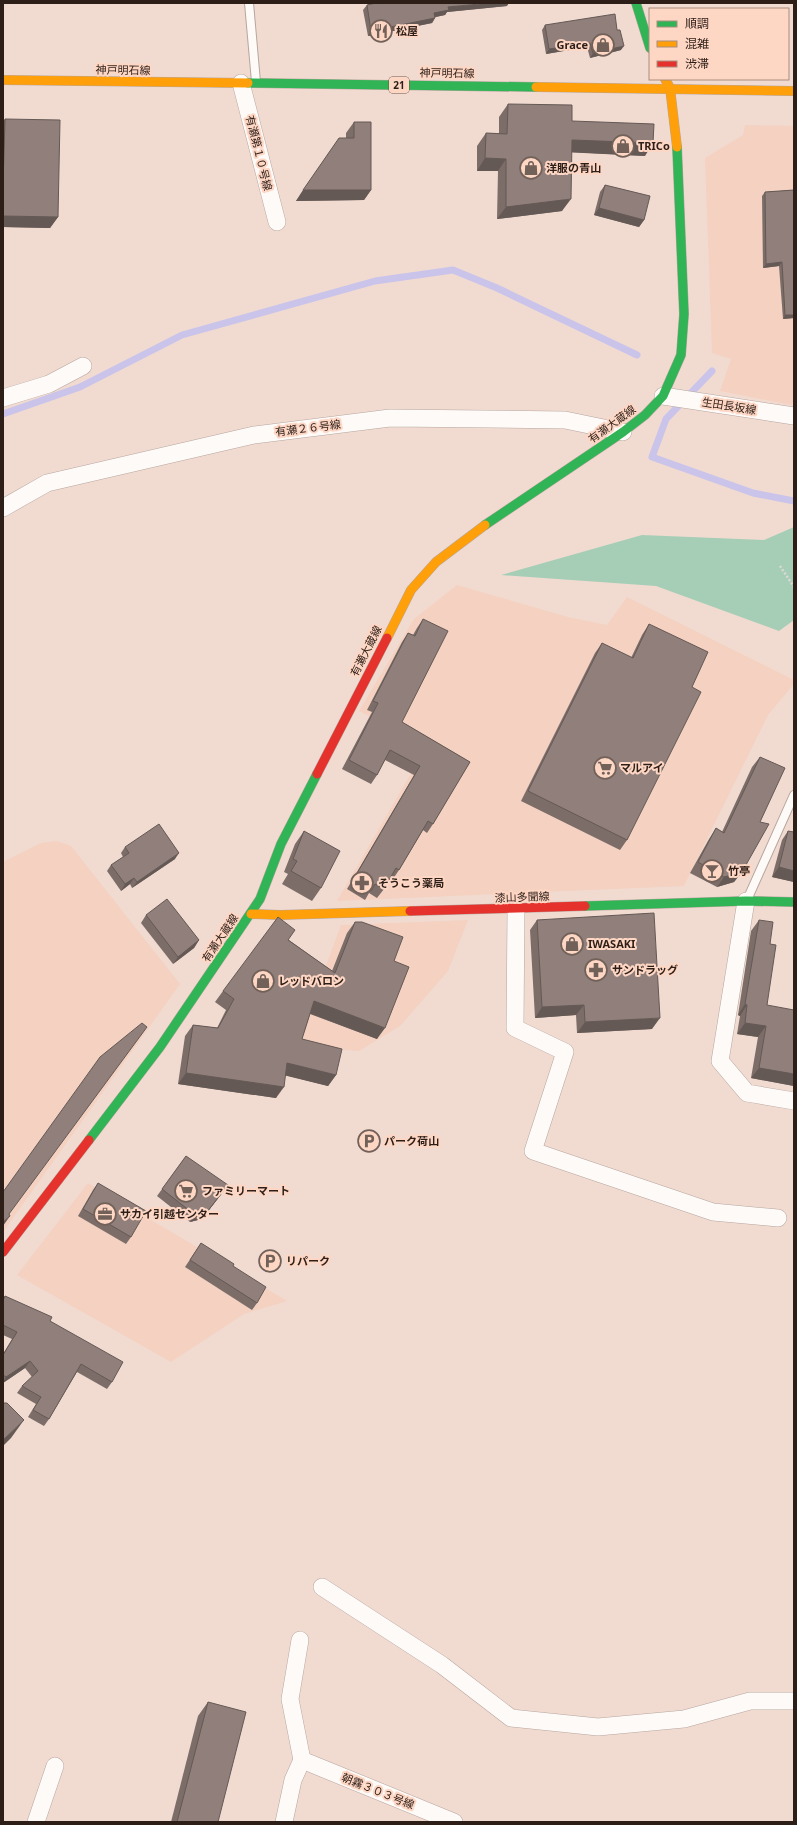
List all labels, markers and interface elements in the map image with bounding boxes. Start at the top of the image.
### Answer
legend [649,8,789,80]
text: 順調 [685,15,709,32]
restaurant icon: 松屋 [368,18,394,44]
place label: 松屋 [396,23,418,38]
shop icon: Grace [590,32,616,58]
text: 混雑 [685,35,709,52]
place label: Grace [557,37,588,52]
text: 渋滞 [685,55,709,72]
street label: 神戸明石線 [95,62,151,77]
street label: 神戸明石線 [419,65,475,80]
road number: 21 [389,77,409,93]
street label: 有瀬第１０号線 [243,114,276,192]
shop icon: TRICo [610,133,636,159]
place label: TRICo [638,138,670,153]
shop icon: 洋服の青山 [518,155,544,181]
place label: 洋服の青山 [546,160,601,175]
street label: 生田長坂線 [701,394,757,417]
street label: 有瀬大蔵線 [585,401,638,446]
street label: 有瀬２６号線 [274,416,342,439]
street label: 有瀬大蔵線 [346,623,385,679]
supermarket icon: マルアイ [592,755,618,781]
place label: マルアイ [620,760,663,775]
bar icon: 竹亭 [699,858,725,884]
place label: 竹亭 [728,863,750,878]
pharmacy icon: そうこう薬局 [349,870,375,896]
place label: そうこう薬局 [378,875,444,890]
street label: 漆山多聞線 [494,888,550,905]
street label: 有瀬大蔵線 [198,911,241,965]
shop icon: IWASAKI [559,931,585,957]
place label: IWASAKI [588,936,635,951]
pharmacy icon: サンドラッグ [583,957,609,983]
place label: サンドラッグ [612,962,678,977]
shop icon: レッドバロン [250,968,276,994]
place label: レッドバロン [278,973,344,988]
parking icon: パーク荷山 [356,1128,382,1154]
place label: パーク荷山 [384,1133,439,1148]
supermarket icon: ファミリーマート [173,1178,199,1204]
place label: ファミリーマート [202,1183,290,1198]
office icon: サカイ引越センター [92,1201,118,1227]
place label: サカイ引越センター [120,1206,219,1221]
parking icon: リパーク [257,1248,283,1274]
place label: リパーク [286,1253,330,1268]
street label: 朝霧３０３号線 [340,1769,417,1812]

